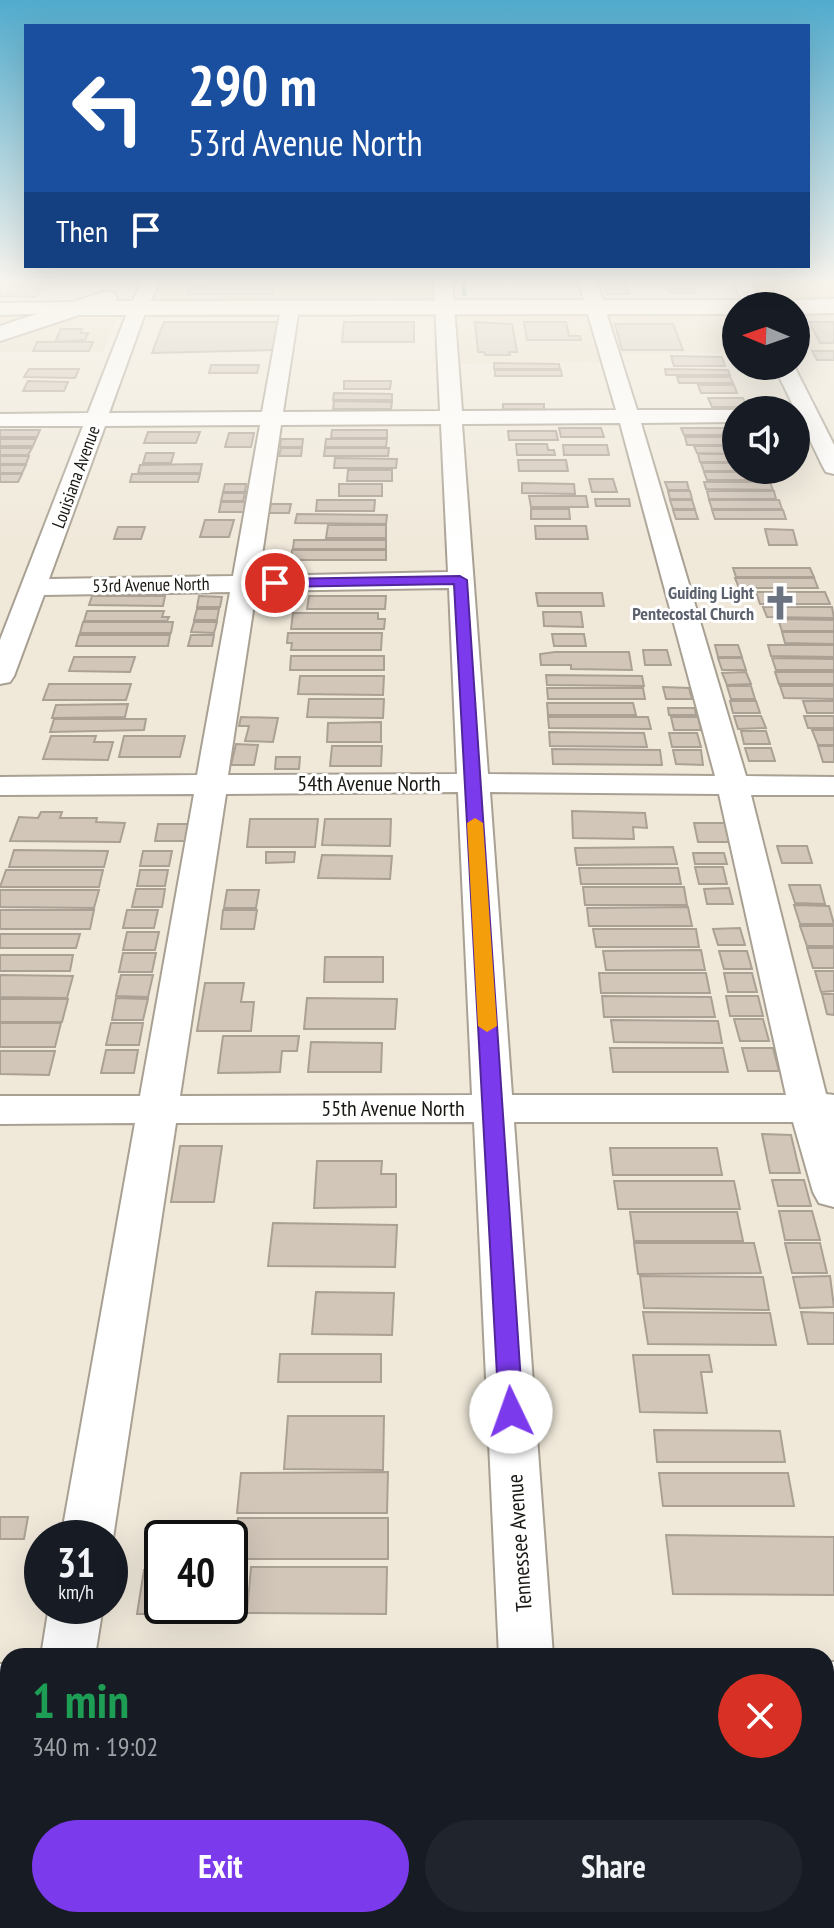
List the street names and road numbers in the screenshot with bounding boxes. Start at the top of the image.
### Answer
street label: Louisiana Avenue [46,422,105,531]
street label: 53rd Avenue North [92,572,210,597]
street label: 54th Avenue North [297,769,441,797]
street label: 55th Avenue North [321,1094,465,1122]
street label: Tennessee Avenue [500,1473,538,1613]

